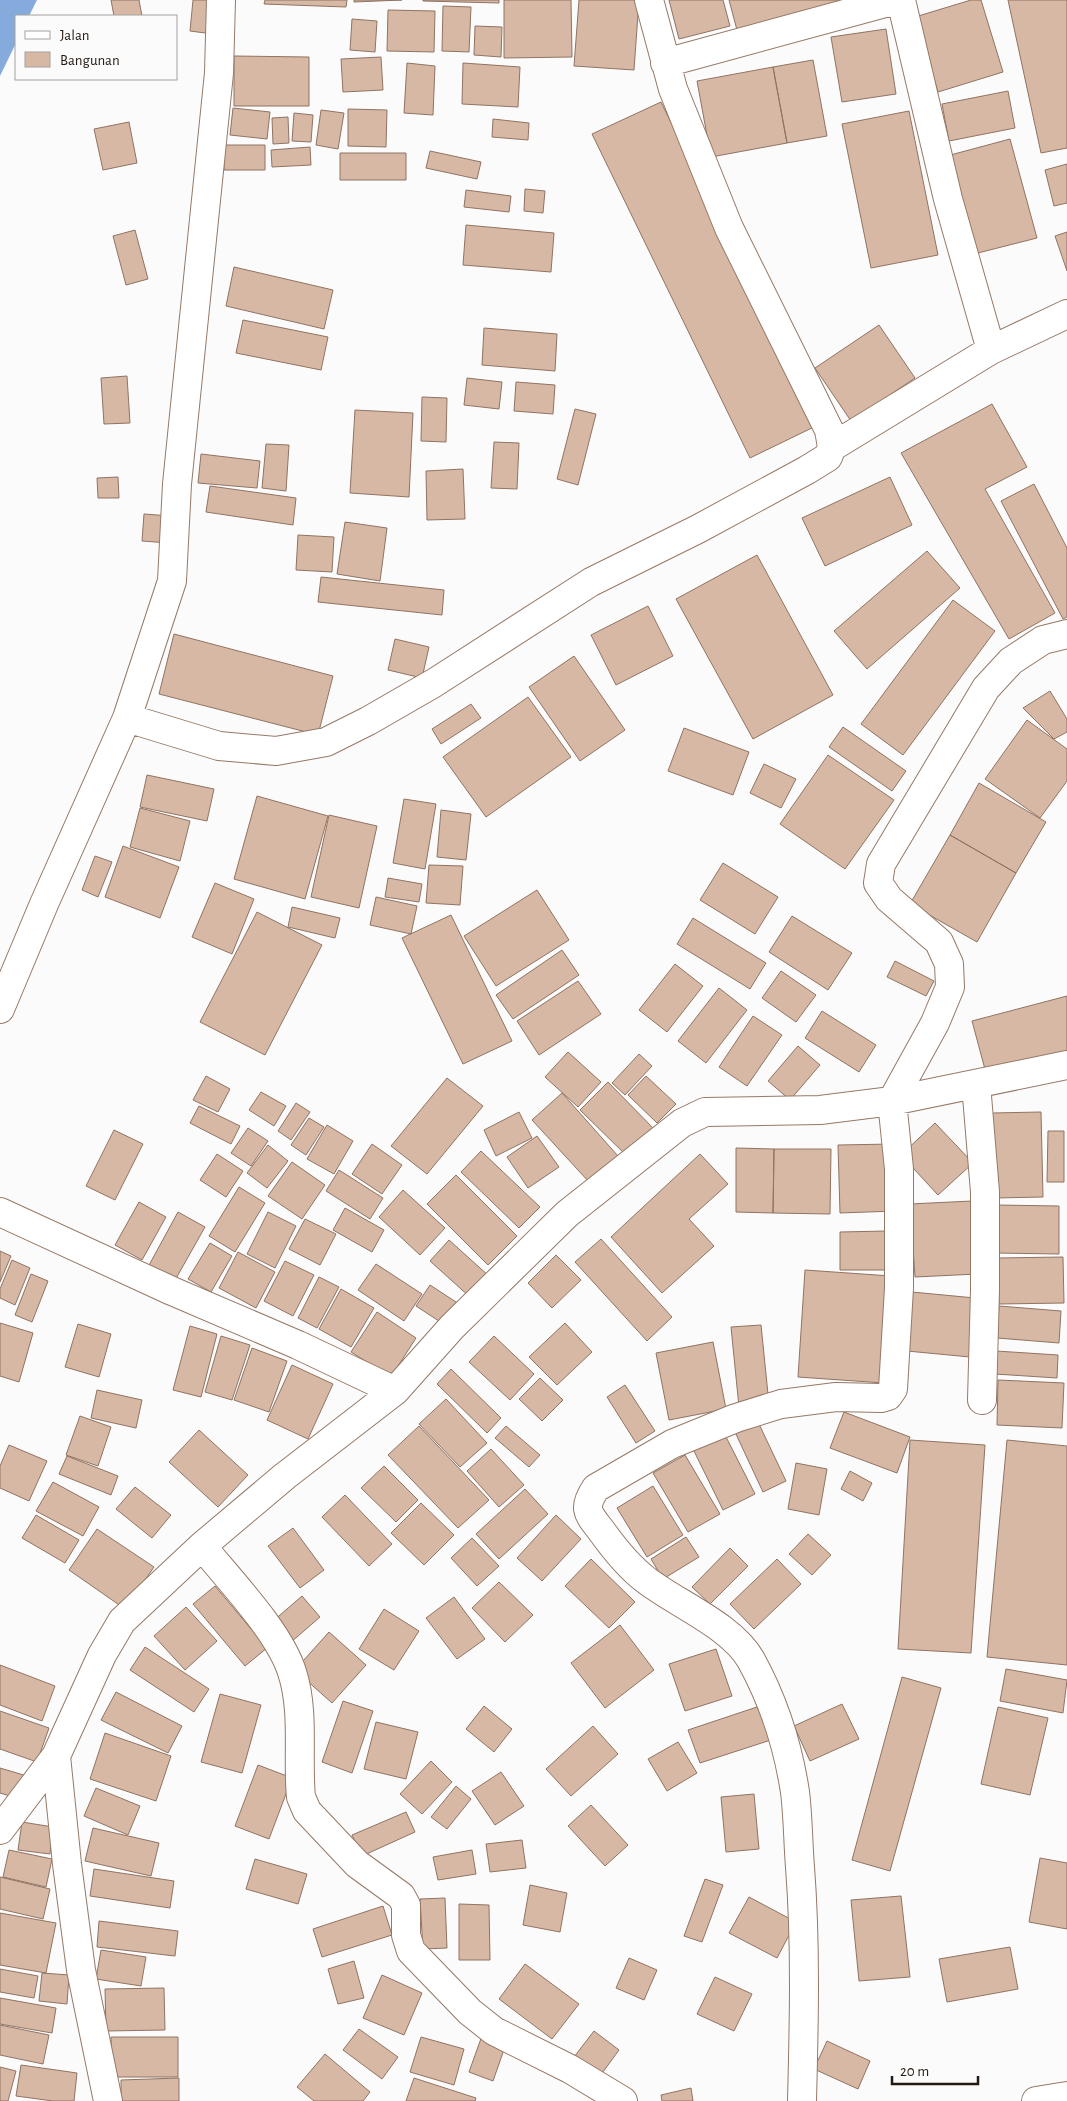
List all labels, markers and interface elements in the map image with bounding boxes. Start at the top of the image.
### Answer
legend [15,15,178,80]
text: Jalan [60,28,90,43]
text: Bangunan [60,53,120,68]
scale bar [892,2054,978,2086]
text: 20 m [900,2064,929,2079]

